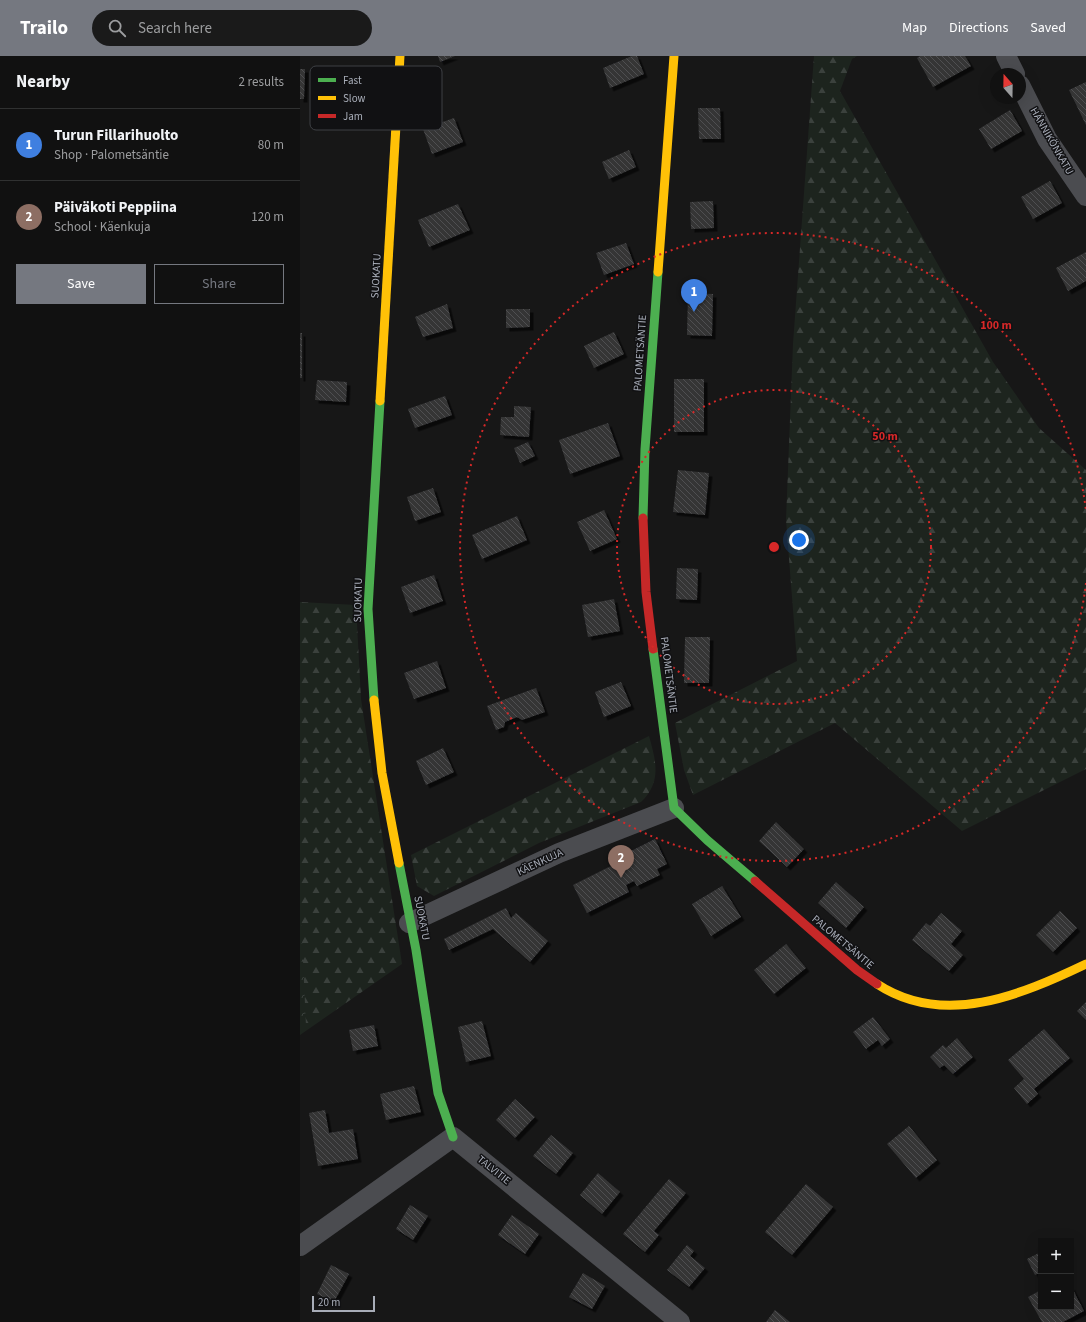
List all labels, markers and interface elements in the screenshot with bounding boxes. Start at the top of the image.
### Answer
search box [92,10,372,46]
text: Trailo [20,15,68,42]
icon: search [106,17,128,39]
text: Search here [138,18,212,39]
text: Map [902,18,927,38]
text: Directions [949,18,1008,38]
text: Saved [1030,18,1066,38]
legend [310,66,442,130]
north arrow [990,68,1026,104]
text: Nearby [16,70,70,94]
text: 2 results [239,73,284,91]
text: Fast [343,73,362,88]
text: Slow [343,91,366,106]
street label: HÄNNIKÖNKATU [1027,105,1077,177]
text: Jam [343,109,363,124]
text: Turun Fillarihuolto [54,125,178,146]
text: 1 [26,136,32,154]
text: 80 m [258,136,284,154]
text: Shop · Palometsäntie [54,146,169,164]
text: Päiväkoti Peppiina [54,197,177,218]
text: 2 [26,208,32,226]
text: 120 m [251,208,284,226]
text: School · Käenkuja [54,218,151,236]
street label: SUOKATU [367,253,385,299]
button: Save [16,264,146,304]
button: Share [154,264,284,304]
pin: 1 [681,279,707,312]
street label: PALOMETSÄNTIE [630,314,650,392]
text: 100 m [980,317,1012,334]
text: 50 m [872,428,898,445]
your location [789,530,809,550]
centre of rings [767,540,781,554]
street label: SUOKATU [350,577,366,623]
street label: PALOMETSÄNTIE [657,636,681,714]
street label: KÄENKUJA [515,845,565,879]
pin: 2 [608,845,634,878]
street label: SUOKATU [410,895,434,941]
street label: PALOMETSÄNTIE [809,912,877,973]
street label: TALVITIE [474,1152,514,1188]
map controls [1038,1238,1074,1310]
button: + [1038,1238,1074,1274]
button: − [1038,1274,1074,1310]
scale bar [312,1294,375,1313]
text: 20 m [318,1295,340,1310]

